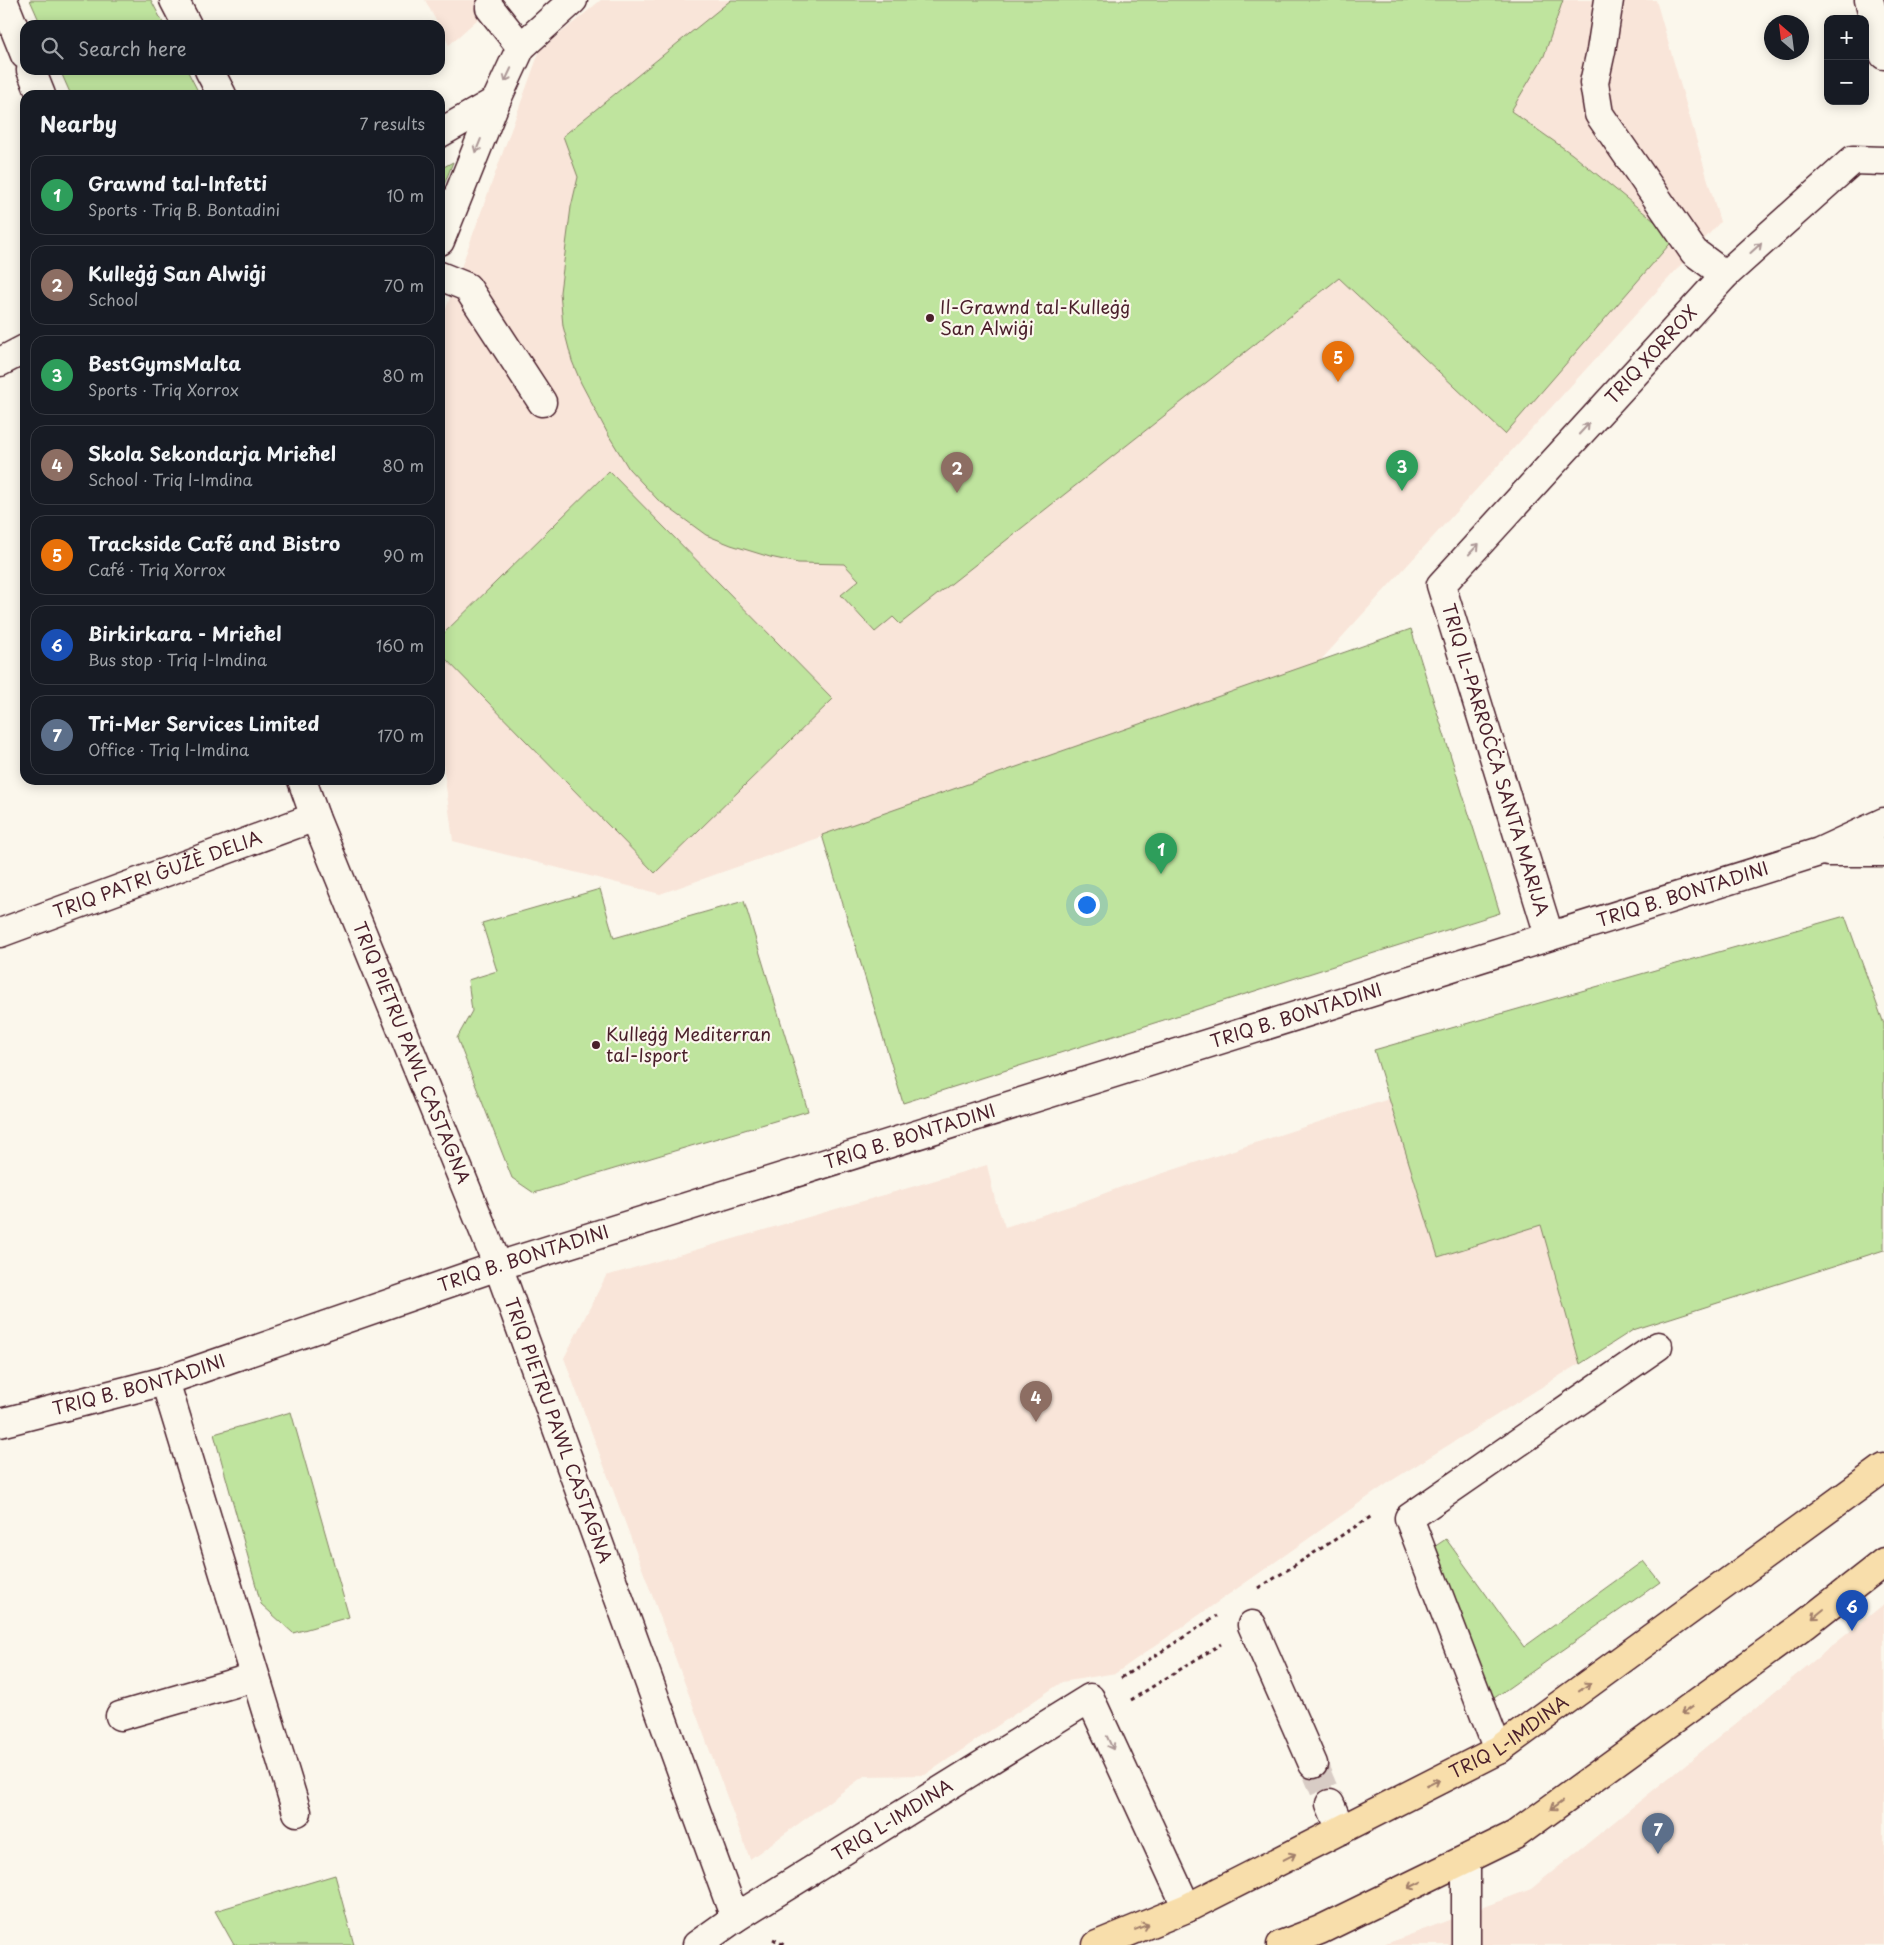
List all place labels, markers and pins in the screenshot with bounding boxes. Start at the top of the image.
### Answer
place label: Il-Grawnd tal-Kulleġġ San Alwiġi [940,293,1130,341]
marker: Il-Grawnd tal-Kulleġġ San Alwiġi [924,312,936,324]
pin: 5 [1322,341,1354,382]
pin: 3 [1386,450,1418,491]
pin: 2 [941,452,973,493]
pin: 1 [1145,833,1177,874]
place label: Kulleġġ Mediterran tal-Isport [606,1020,771,1068]
marker: Kulleġġ Mediterran tal-Isport [590,1039,602,1051]
pin: 4 [1020,1381,1052,1422]
pin: 6 [1836,1590,1868,1631]
pin: 7 [1642,1813,1674,1854]

